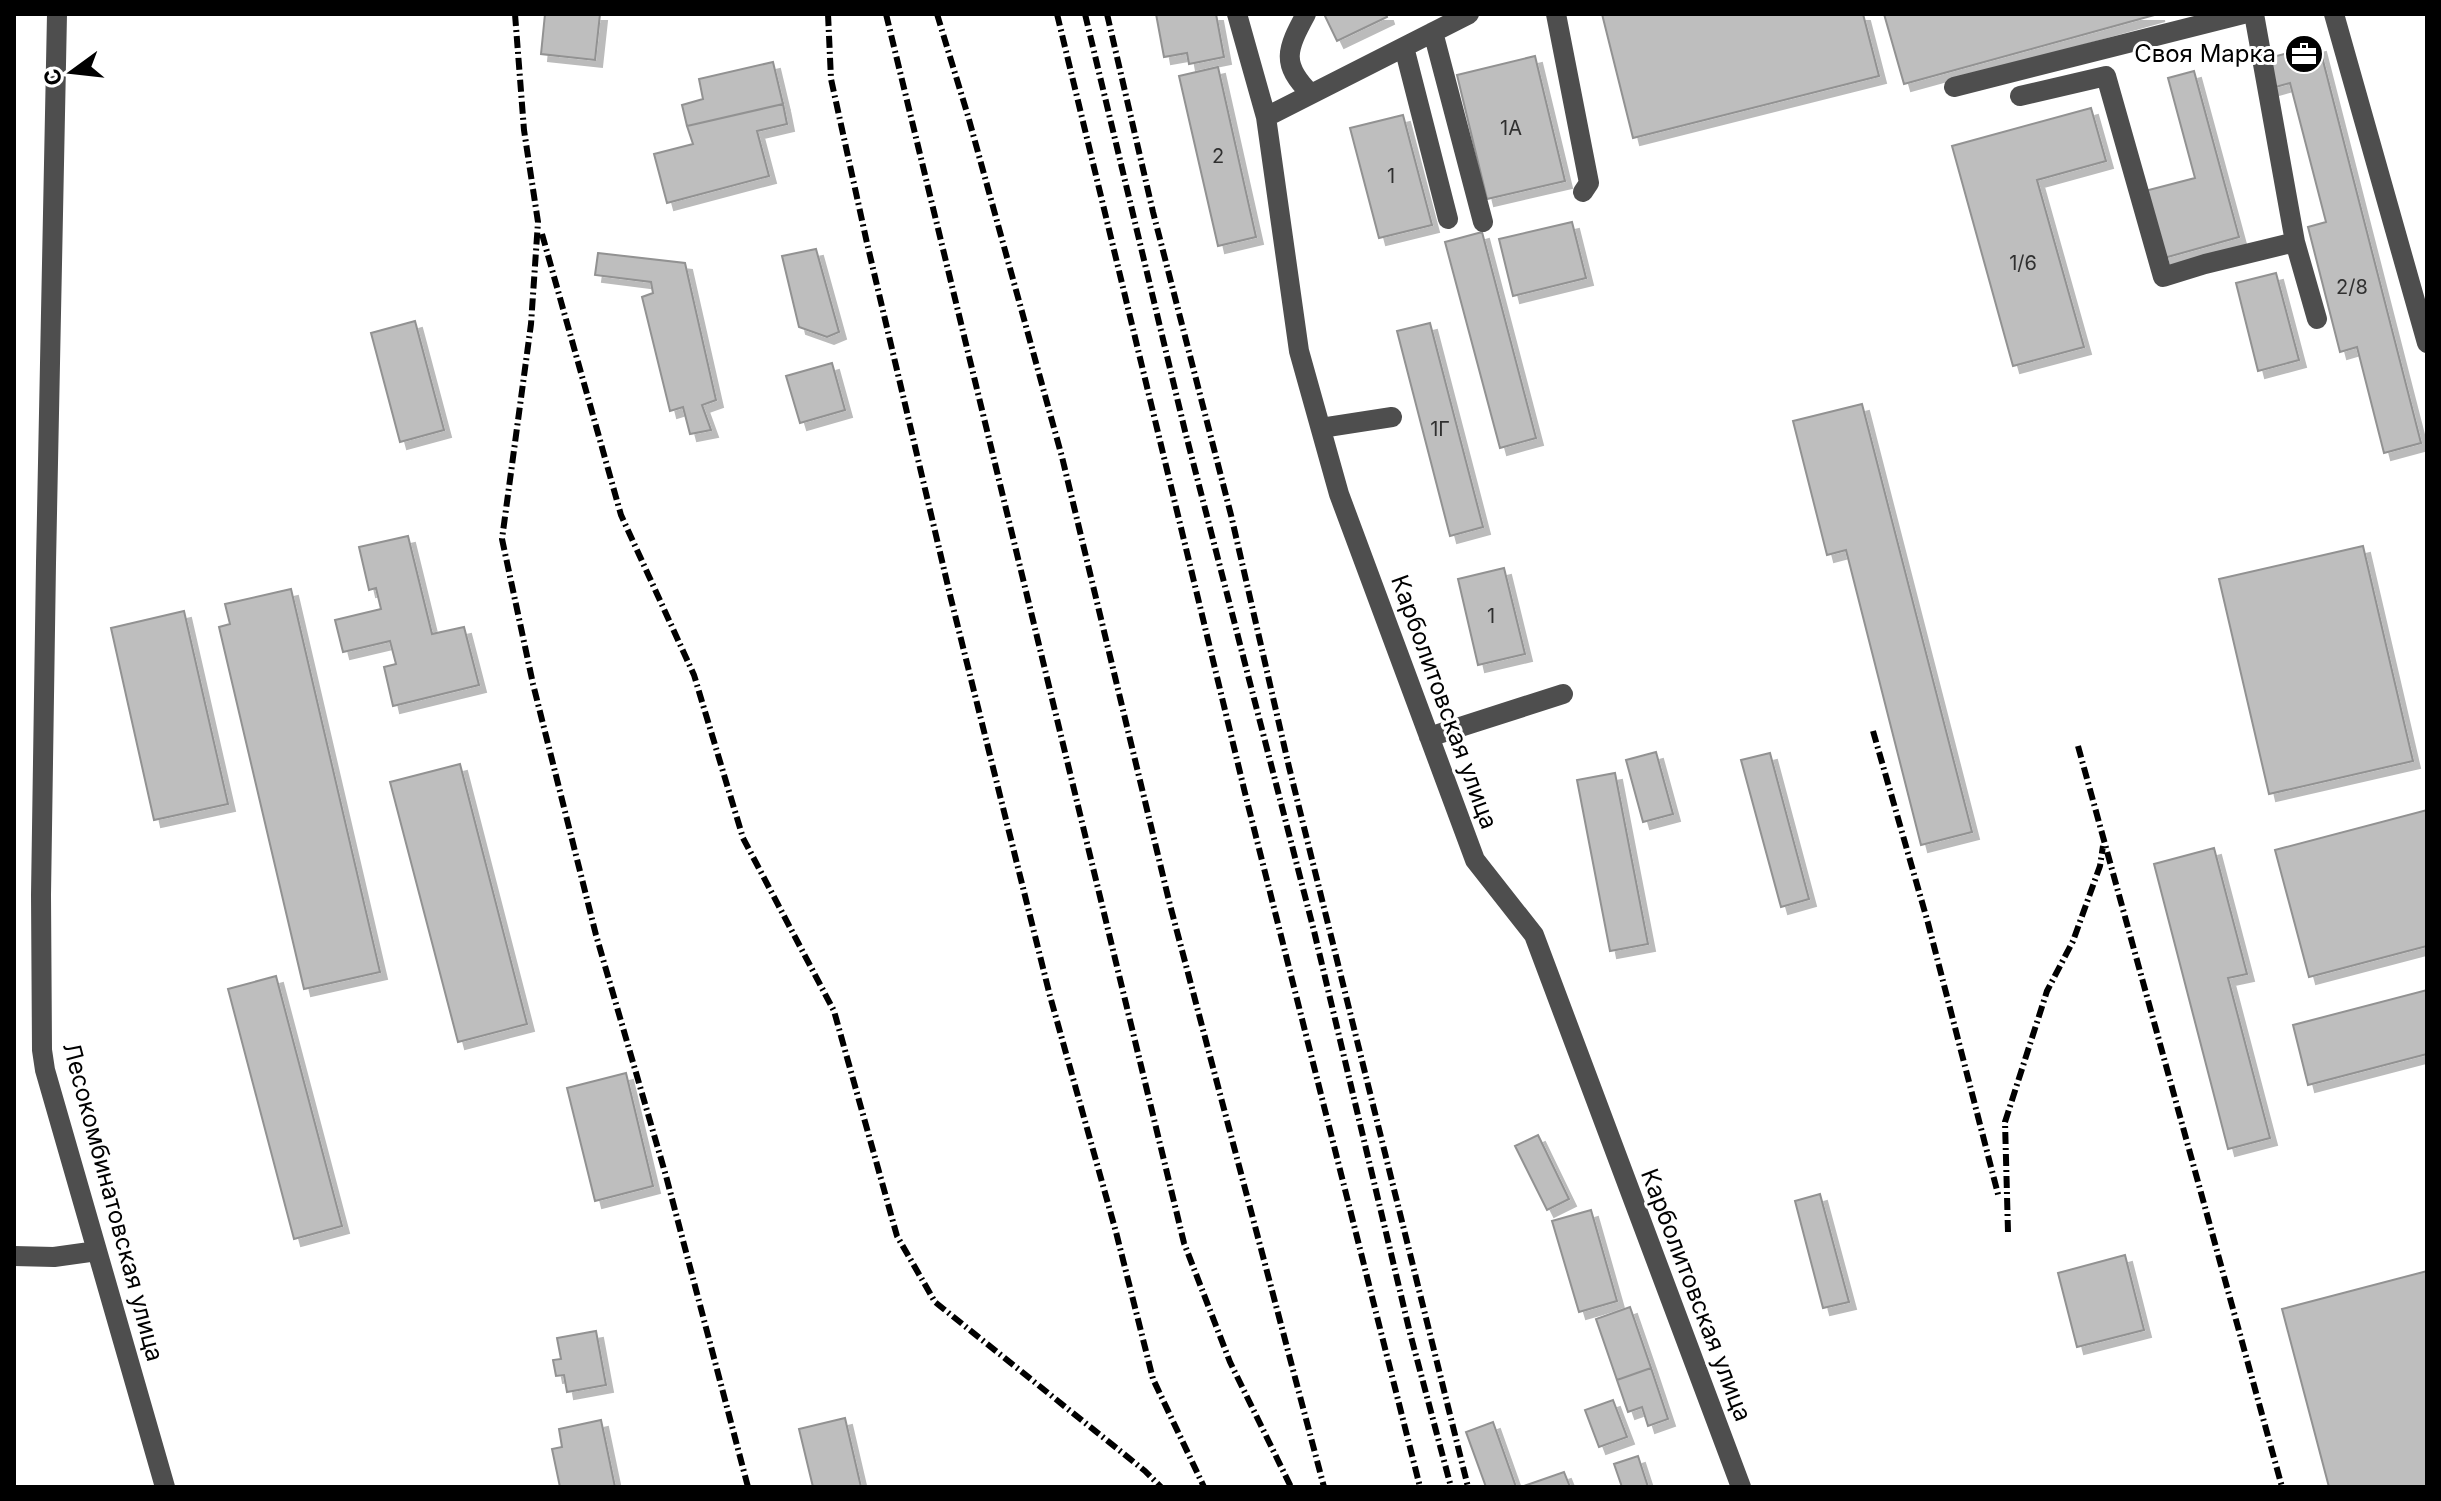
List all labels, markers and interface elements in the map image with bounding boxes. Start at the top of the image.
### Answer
north arrow [32,32,112,112]
office icon: Своя Марка [2283,33,2325,75]
place label: Своя Марка [2134,39,2276,68]
text: С [38,66,67,88]
house number: 1А [1500,116,1522,140]
house number: 2 [1212,144,1224,168]
house number: 1 [1387,164,1395,188]
house number: 1/6 [2009,251,2037,275]
house number: 2/8 [2336,275,2368,299]
house number: 1Г [1430,417,1450,441]
street label: Карболитовская улица [1385,571,1504,833]
house number: 1 [1487,604,1495,628]
street label: Лесокомбинатовская улица [57,1039,170,1364]
street label: Карболитовская улица [1635,1164,1758,1425]

